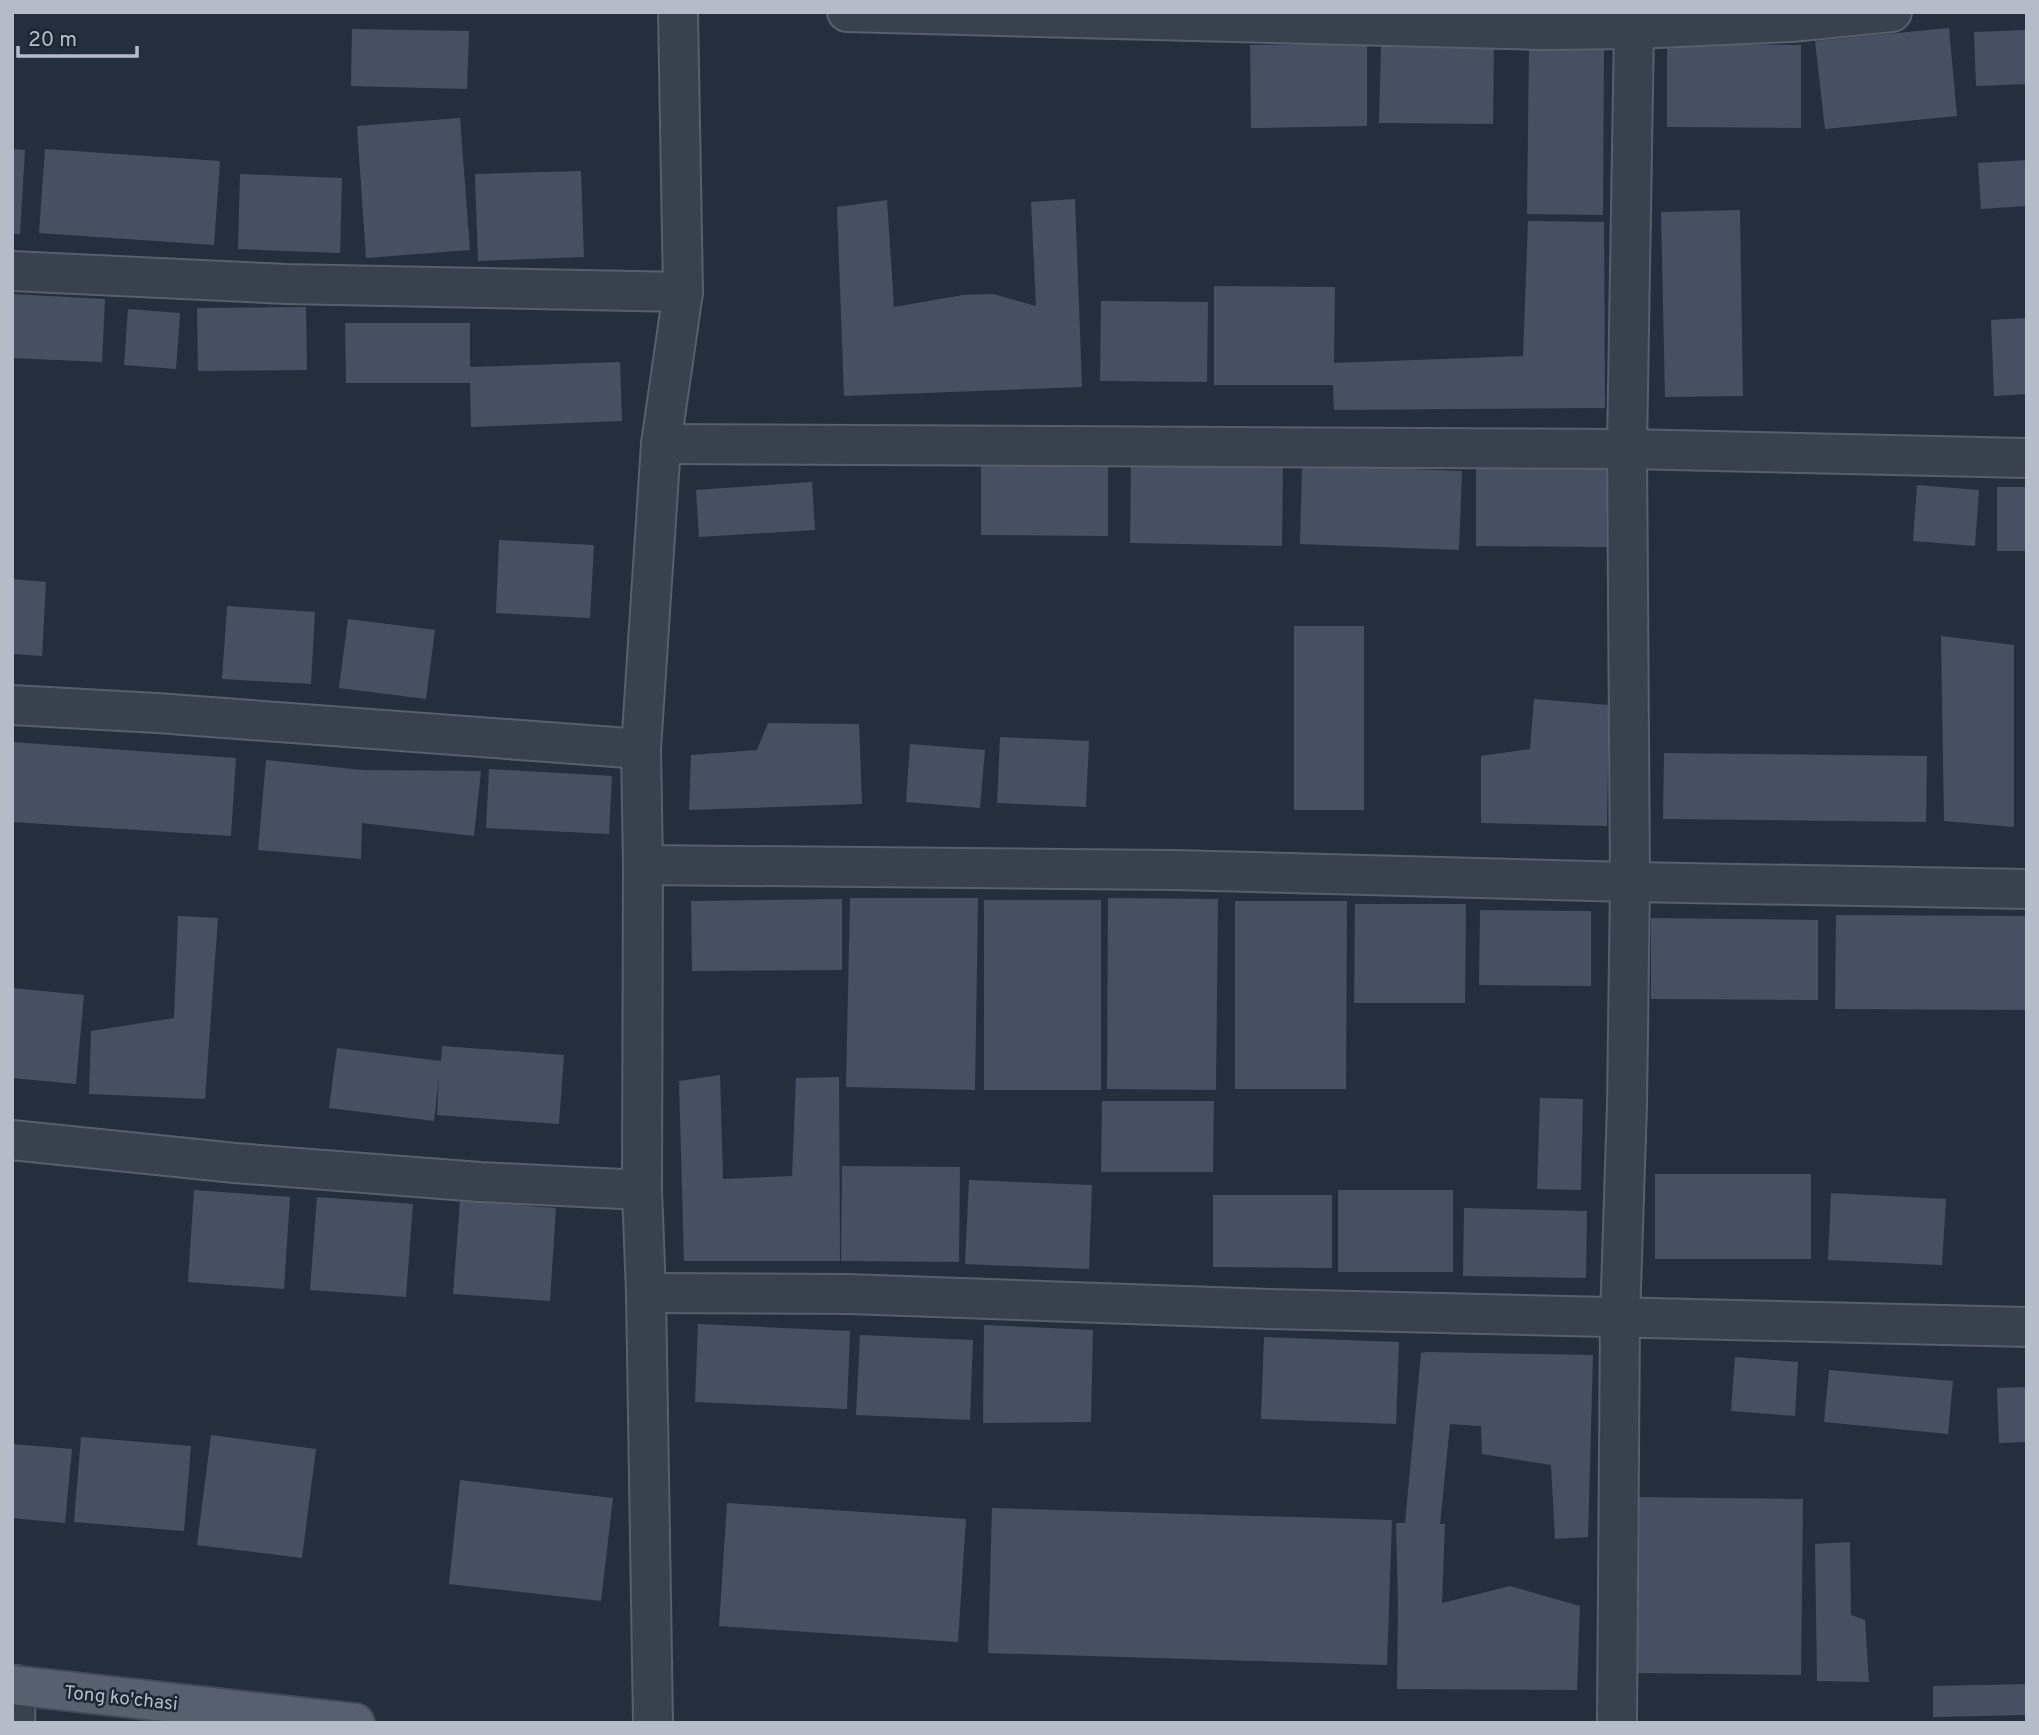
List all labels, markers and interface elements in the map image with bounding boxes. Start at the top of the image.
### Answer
scale bar [18,14,136,58]
text: 20 m [28,27,77,54]
street label: Tong ko'chasi [63,1681,179,1717]

